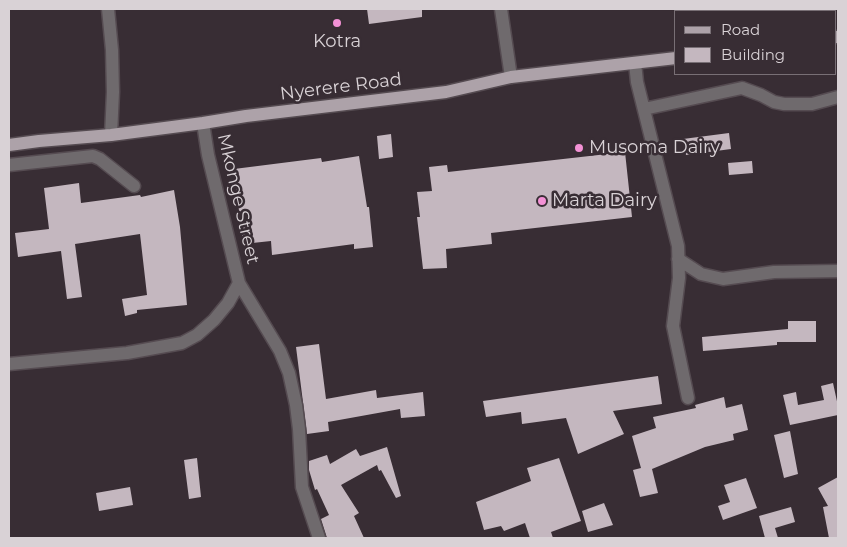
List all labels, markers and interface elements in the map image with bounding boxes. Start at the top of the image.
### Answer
legend [674,10,837,75]
marker: Kotra [331,17,343,29]
text: Road [721,20,760,39]
place label: Kotra [313,31,361,53]
text: Building [721,45,785,64]
street label: Nyerere Road [279,69,403,105]
street label: Mkonge Street [212,132,264,266]
place label: Musoma Dairy [589,137,720,159]
marker: Musoma Dairy [573,142,585,154]
place label: Marta Dairy [552,190,657,212]
marker: Marta Dairy [536,195,548,207]

